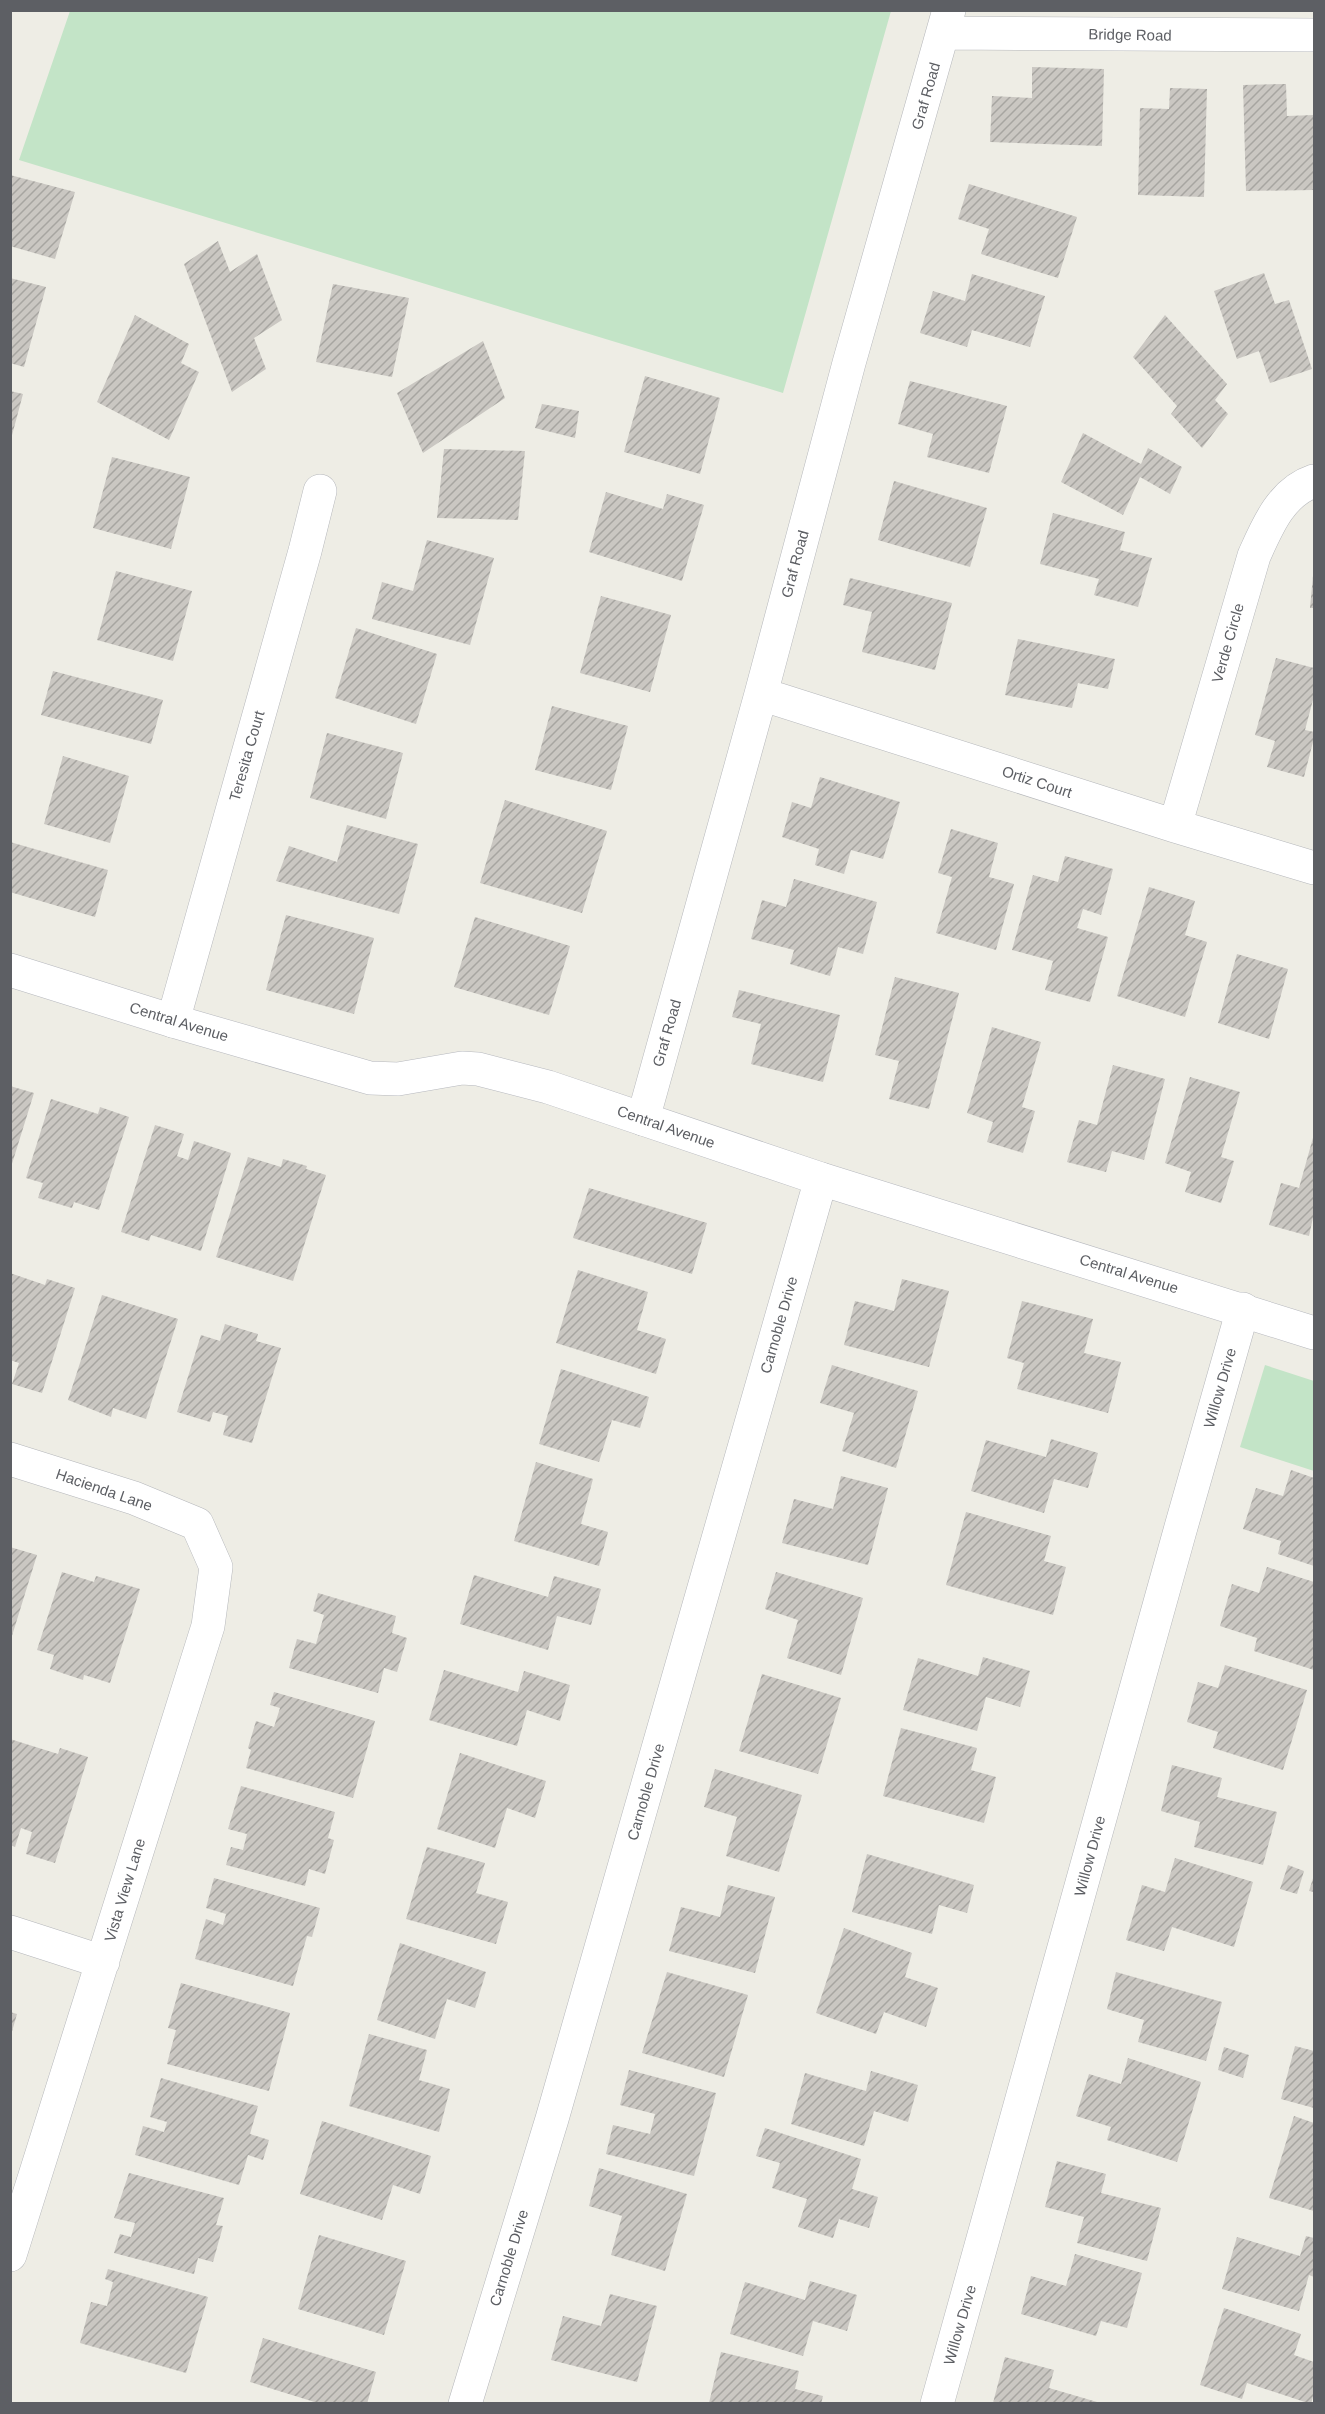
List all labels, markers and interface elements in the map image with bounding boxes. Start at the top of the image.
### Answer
street label: Bridge Road [1088,25,1172,44]
street label: Graf Road [908,60,943,131]
street label: Graf Road [777,528,812,599]
street label: Verde Circle [1208,601,1247,684]
street label: Teresita Court [225,708,268,803]
street label: Ortiz Court [1000,762,1075,801]
street label: Graf Road [649,997,684,1068]
street label: Central Avenue [128,998,231,1045]
street label: Central Avenue [615,1102,717,1151]
street label: Central Avenue [1078,1250,1181,1297]
street label: Carnoble Drive [757,1274,800,1375]
street label: Willow Drive [1200,1346,1239,1430]
street label: Hacienda Lane [54,1465,155,1514]
street label: Carnoble Drive [624,1741,667,1842]
street label: Willow Drive [1071,1814,1108,1898]
street label: Vista View Lane [101,1836,148,1944]
street label: Carnoble Drive [486,2208,531,2308]
street label: Willow Drive [940,2283,979,2367]

